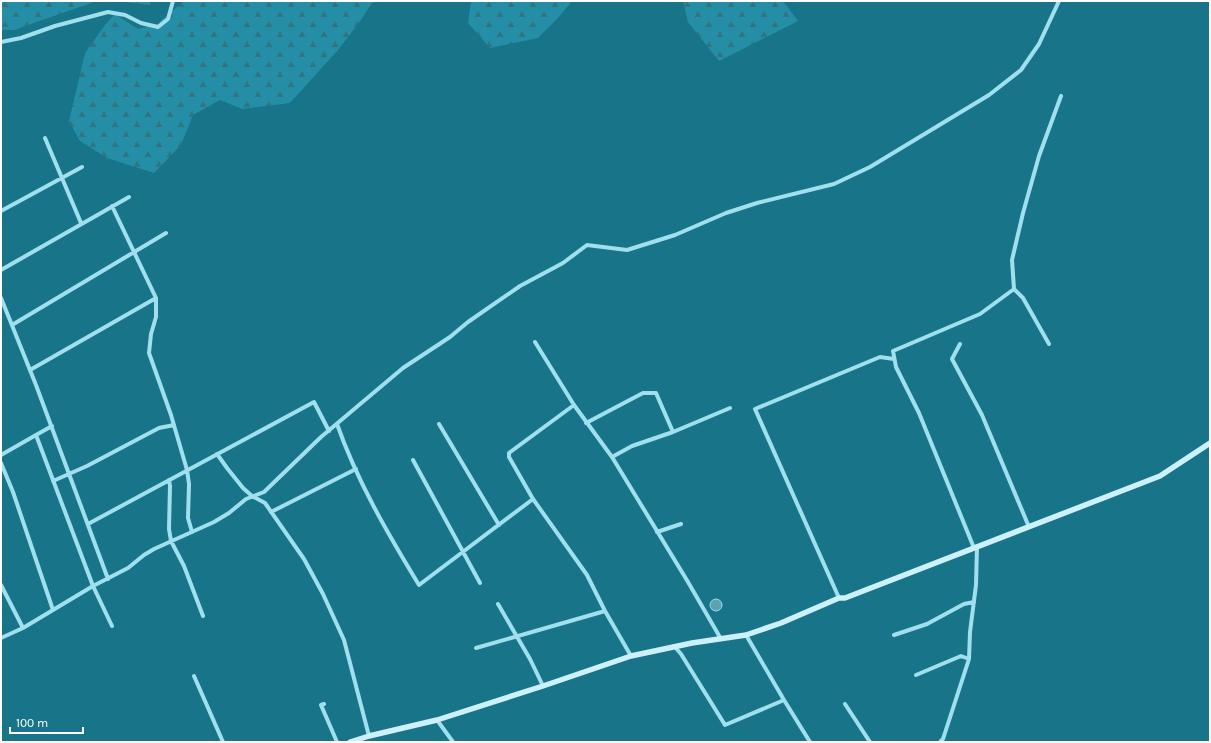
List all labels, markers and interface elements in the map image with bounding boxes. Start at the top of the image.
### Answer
scale bar [10,709,83,735]
text: 100 m [16,716,48,730]

